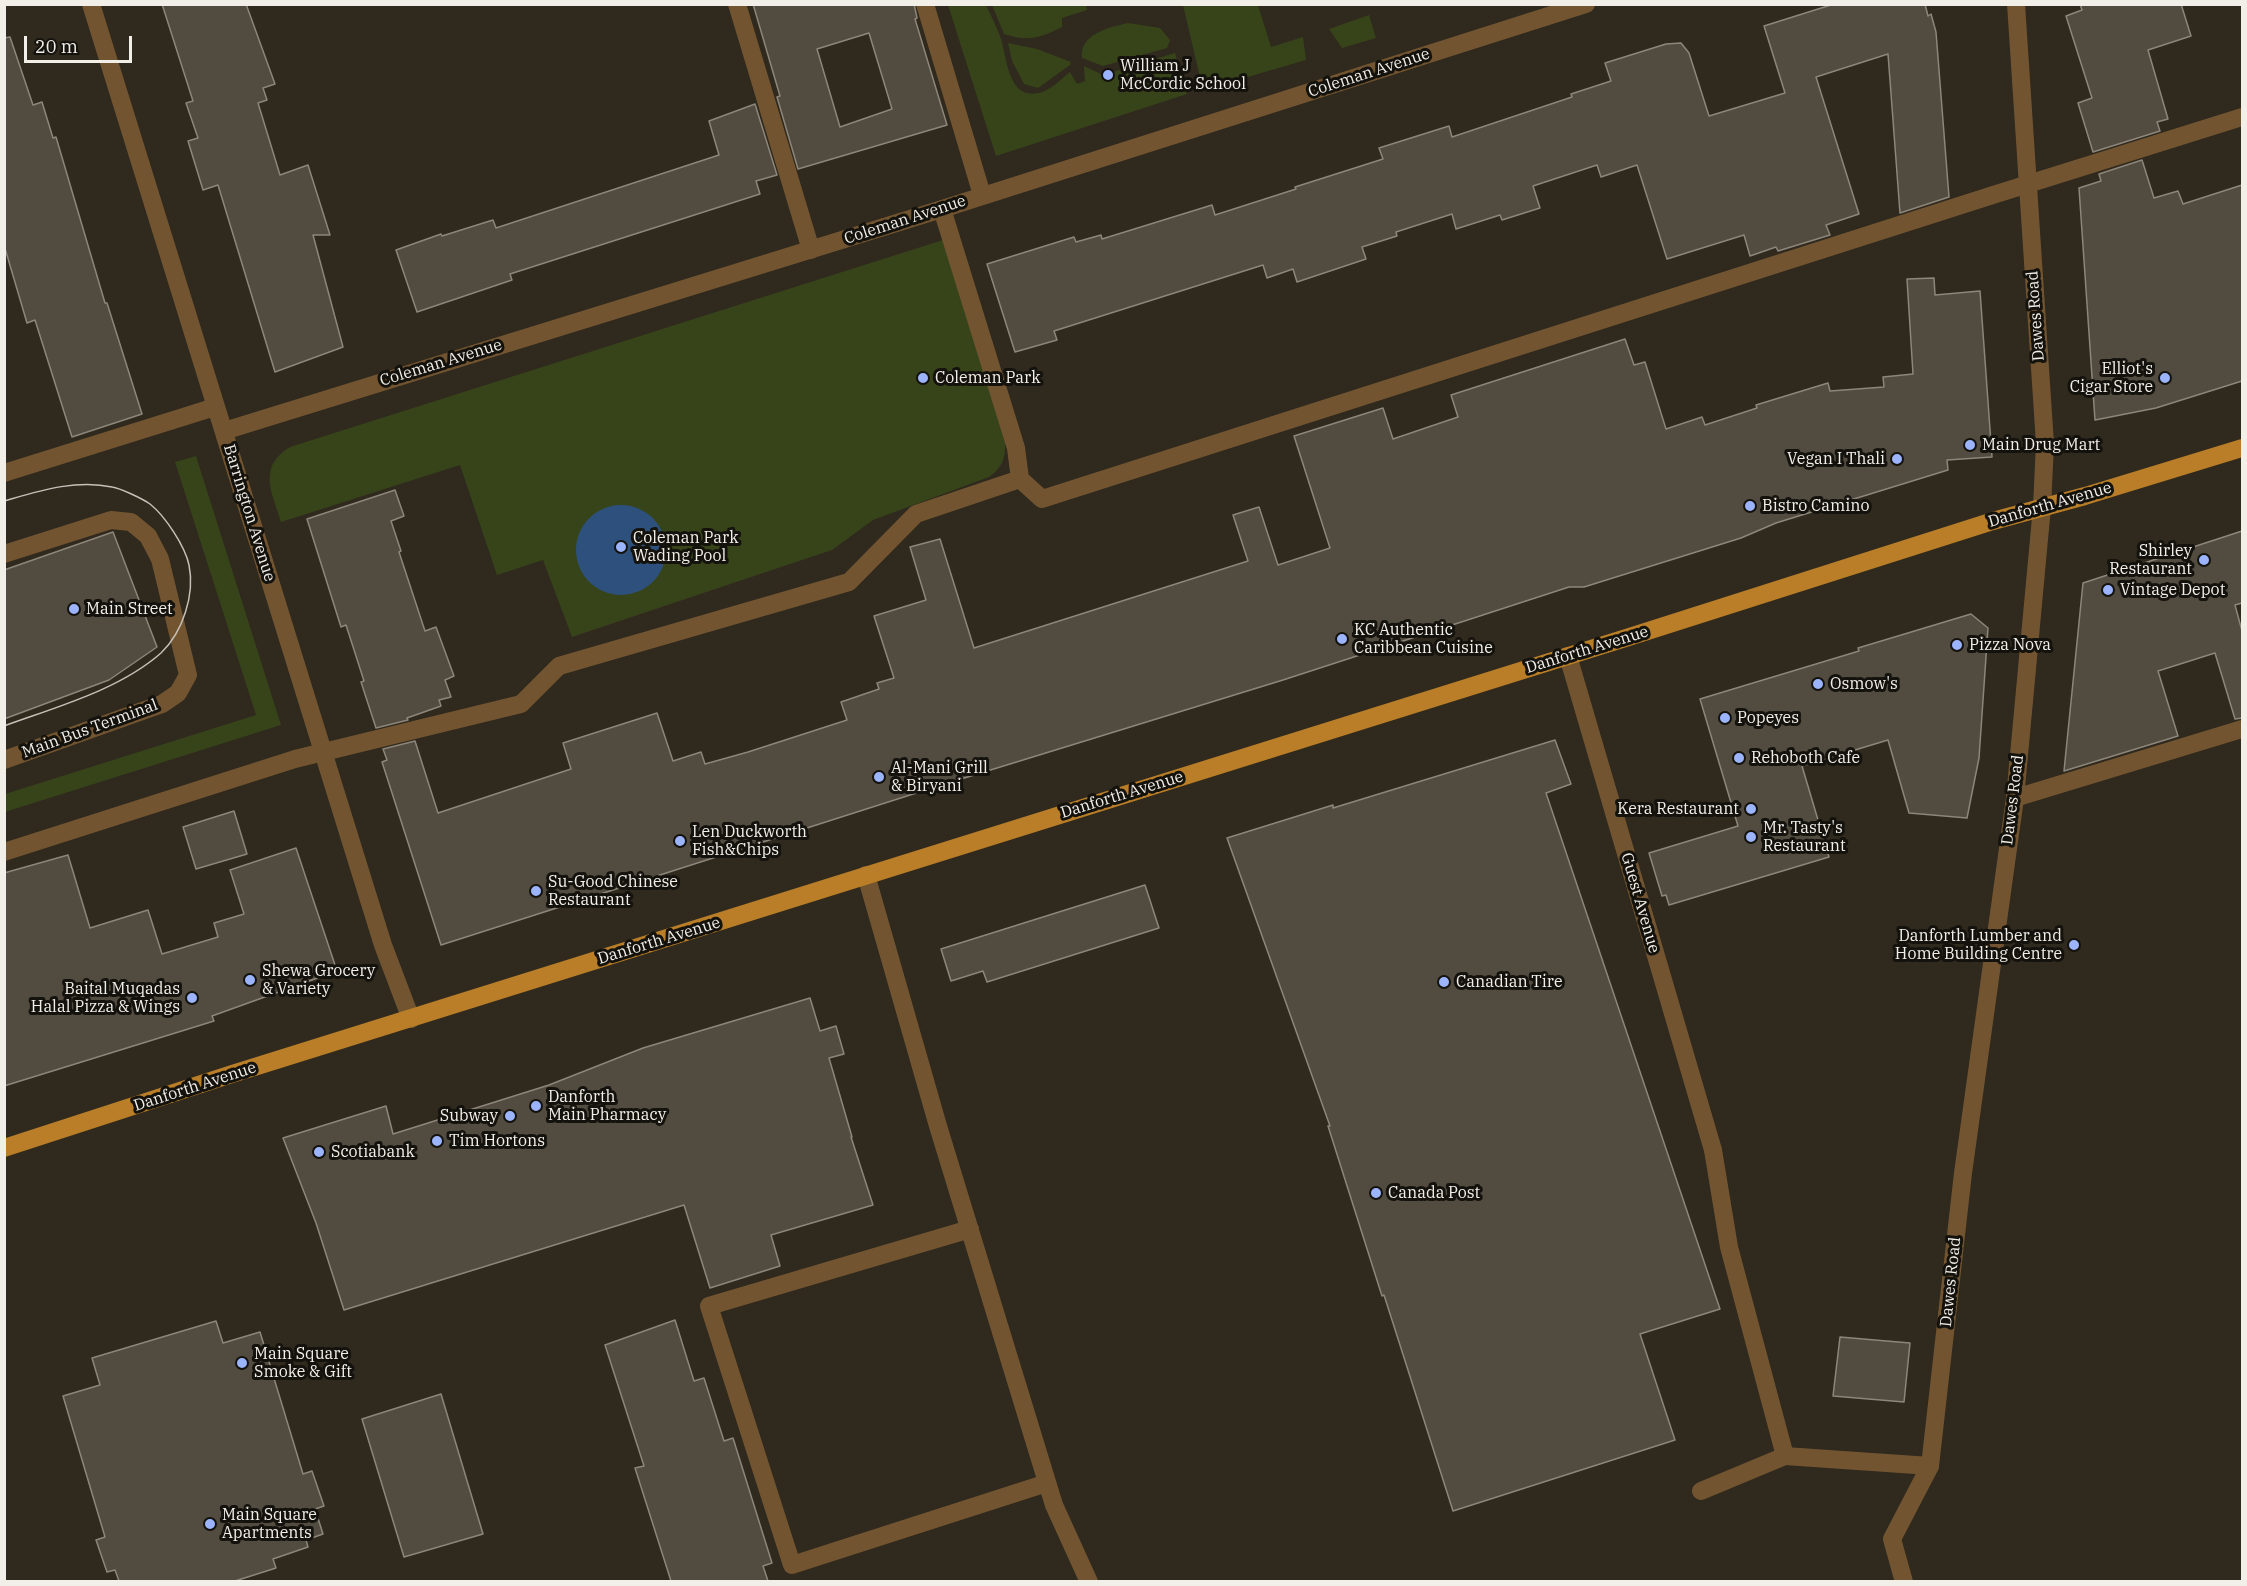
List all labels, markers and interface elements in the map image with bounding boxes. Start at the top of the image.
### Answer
scale bar [27,24,135,62]
text: 20 m [35,35,78,58]
street label: Coleman Avenue [1306,44,1432,102]
place label: William J McCordic School [1120,56,1246,94]
marker: William J McCordic School [1101,68,1115,82]
street label: Coleman Avenue [842,191,968,249]
street label: Dawes Road [2023,270,2049,362]
street label: Coleman Avenue [378,335,504,391]
place label: Elliot's Cigar Store [2070,359,2153,397]
place label: Coleman Park [935,368,1040,388]
marker: Coleman Park [916,371,930,385]
marker: Elliot's Cigar Store [2158,371,2172,385]
place label: Main Drug Mart [1982,435,2100,455]
marker: Main Drug Mart [1963,438,1977,452]
street label: Barrington Avenue [219,442,279,584]
place label: Vegan I Thali [1787,449,1885,469]
marker: Vegan I Thali [1890,452,1904,466]
street label: Danforth Avenue [1986,478,2114,532]
place label: Bistro Camino [1762,496,1869,516]
marker: Bistro Camino [1743,499,1757,513]
place label: Coleman Park Wading Pool [633,528,738,566]
marker: Coleman Park Wading Pool [614,540,628,554]
place label: Shirley Restaurant [2109,541,2192,579]
marker: Shirley Restaurant [2197,553,2211,567]
place label: Vintage Depot [2120,580,2225,600]
marker: Vintage Depot [2101,583,2115,597]
place label: Main Street [86,599,173,619]
marker: Main Street [67,602,81,616]
place label: KC Authentic Caribbean Cuisine [1354,620,1493,658]
street label: Danforth Avenue [1523,622,1651,678]
marker: KC Authentic Caribbean Cuisine [1335,632,1349,646]
place label: Pizza Nova [1969,635,2051,655]
marker: Pizza Nova [1950,638,1964,652]
place label: Osmow's [1830,674,1898,694]
marker: Osmow's [1811,677,1825,691]
street label: Main Bus Terminal [19,696,161,762]
place label: Popeyes [1737,708,1799,728]
marker: Popeyes [1718,711,1732,725]
place label: Rehoboth Cafe [1751,748,1860,768]
marker: Rehoboth Cafe [1732,751,1746,765]
street label: Dawes Road [1998,754,2028,846]
place label: Al-Mani Grill & Biryani [891,758,988,796]
street label: Danforth Avenue [1058,767,1186,823]
marker: Al-Mani Grill & Biryani [872,770,886,784]
place label: Kera Restaurant [1617,799,1739,819]
marker: Kera Restaurant [1744,802,1758,816]
place label: Mr. Tasty's Restaurant [1763,818,1846,856]
place label: Len Duckworth Fish&Chips [692,822,807,860]
marker: Mr. Tasty's Restaurant [1744,830,1758,844]
marker: Len Duckworth Fish&Chips [673,834,687,848]
street label: Guest Avenue [1617,851,1663,955]
place label: Su-Good Chinese Restaurant [548,872,678,910]
marker: Su-Good Chinese Restaurant [529,884,543,898]
street label: Danforth Avenue [595,913,723,969]
place label: Danforth Lumber and Home Building Centre [1895,926,2062,964]
marker: Danforth Lumber and Home Building Centre [2067,938,2081,952]
place label: Shewa Grocery & Variety [262,961,375,999]
place label: Canadian Tire [1456,972,1562,992]
marker: Shewa Grocery & Variety [243,973,257,987]
marker: Canadian Tire [1437,975,1451,989]
place label: Baital Muqadas Halal Pizza & Wings [31,979,180,1017]
marker: Baital Muqadas Halal Pizza & Wings [185,991,199,1005]
street label: Danforth Avenue [131,1058,259,1116]
place label: Danforth Main Pharmacy [548,1087,666,1125]
marker: Danforth Main Pharmacy [529,1099,543,1113]
place label: Subway [440,1106,498,1126]
marker: Subway [503,1109,517,1123]
place label: Tim Hortons [449,1131,545,1151]
marker: Tim Hortons [430,1134,444,1148]
place label: Scotiabank [331,1142,415,1162]
marker: Scotiabank [312,1145,326,1159]
place label: Canada Post [1388,1183,1480,1203]
marker: Canada Post [1369,1186,1383,1200]
street label: Dawes Road [1937,1236,1965,1328]
place label: Main Square Smoke & Gift [254,1344,352,1382]
marker: Main Square Smoke & Gift [235,1356,249,1370]
place label: Main Square Apartments [222,1505,317,1543]
marker: Main Square Apartments [203,1517,217,1531]

